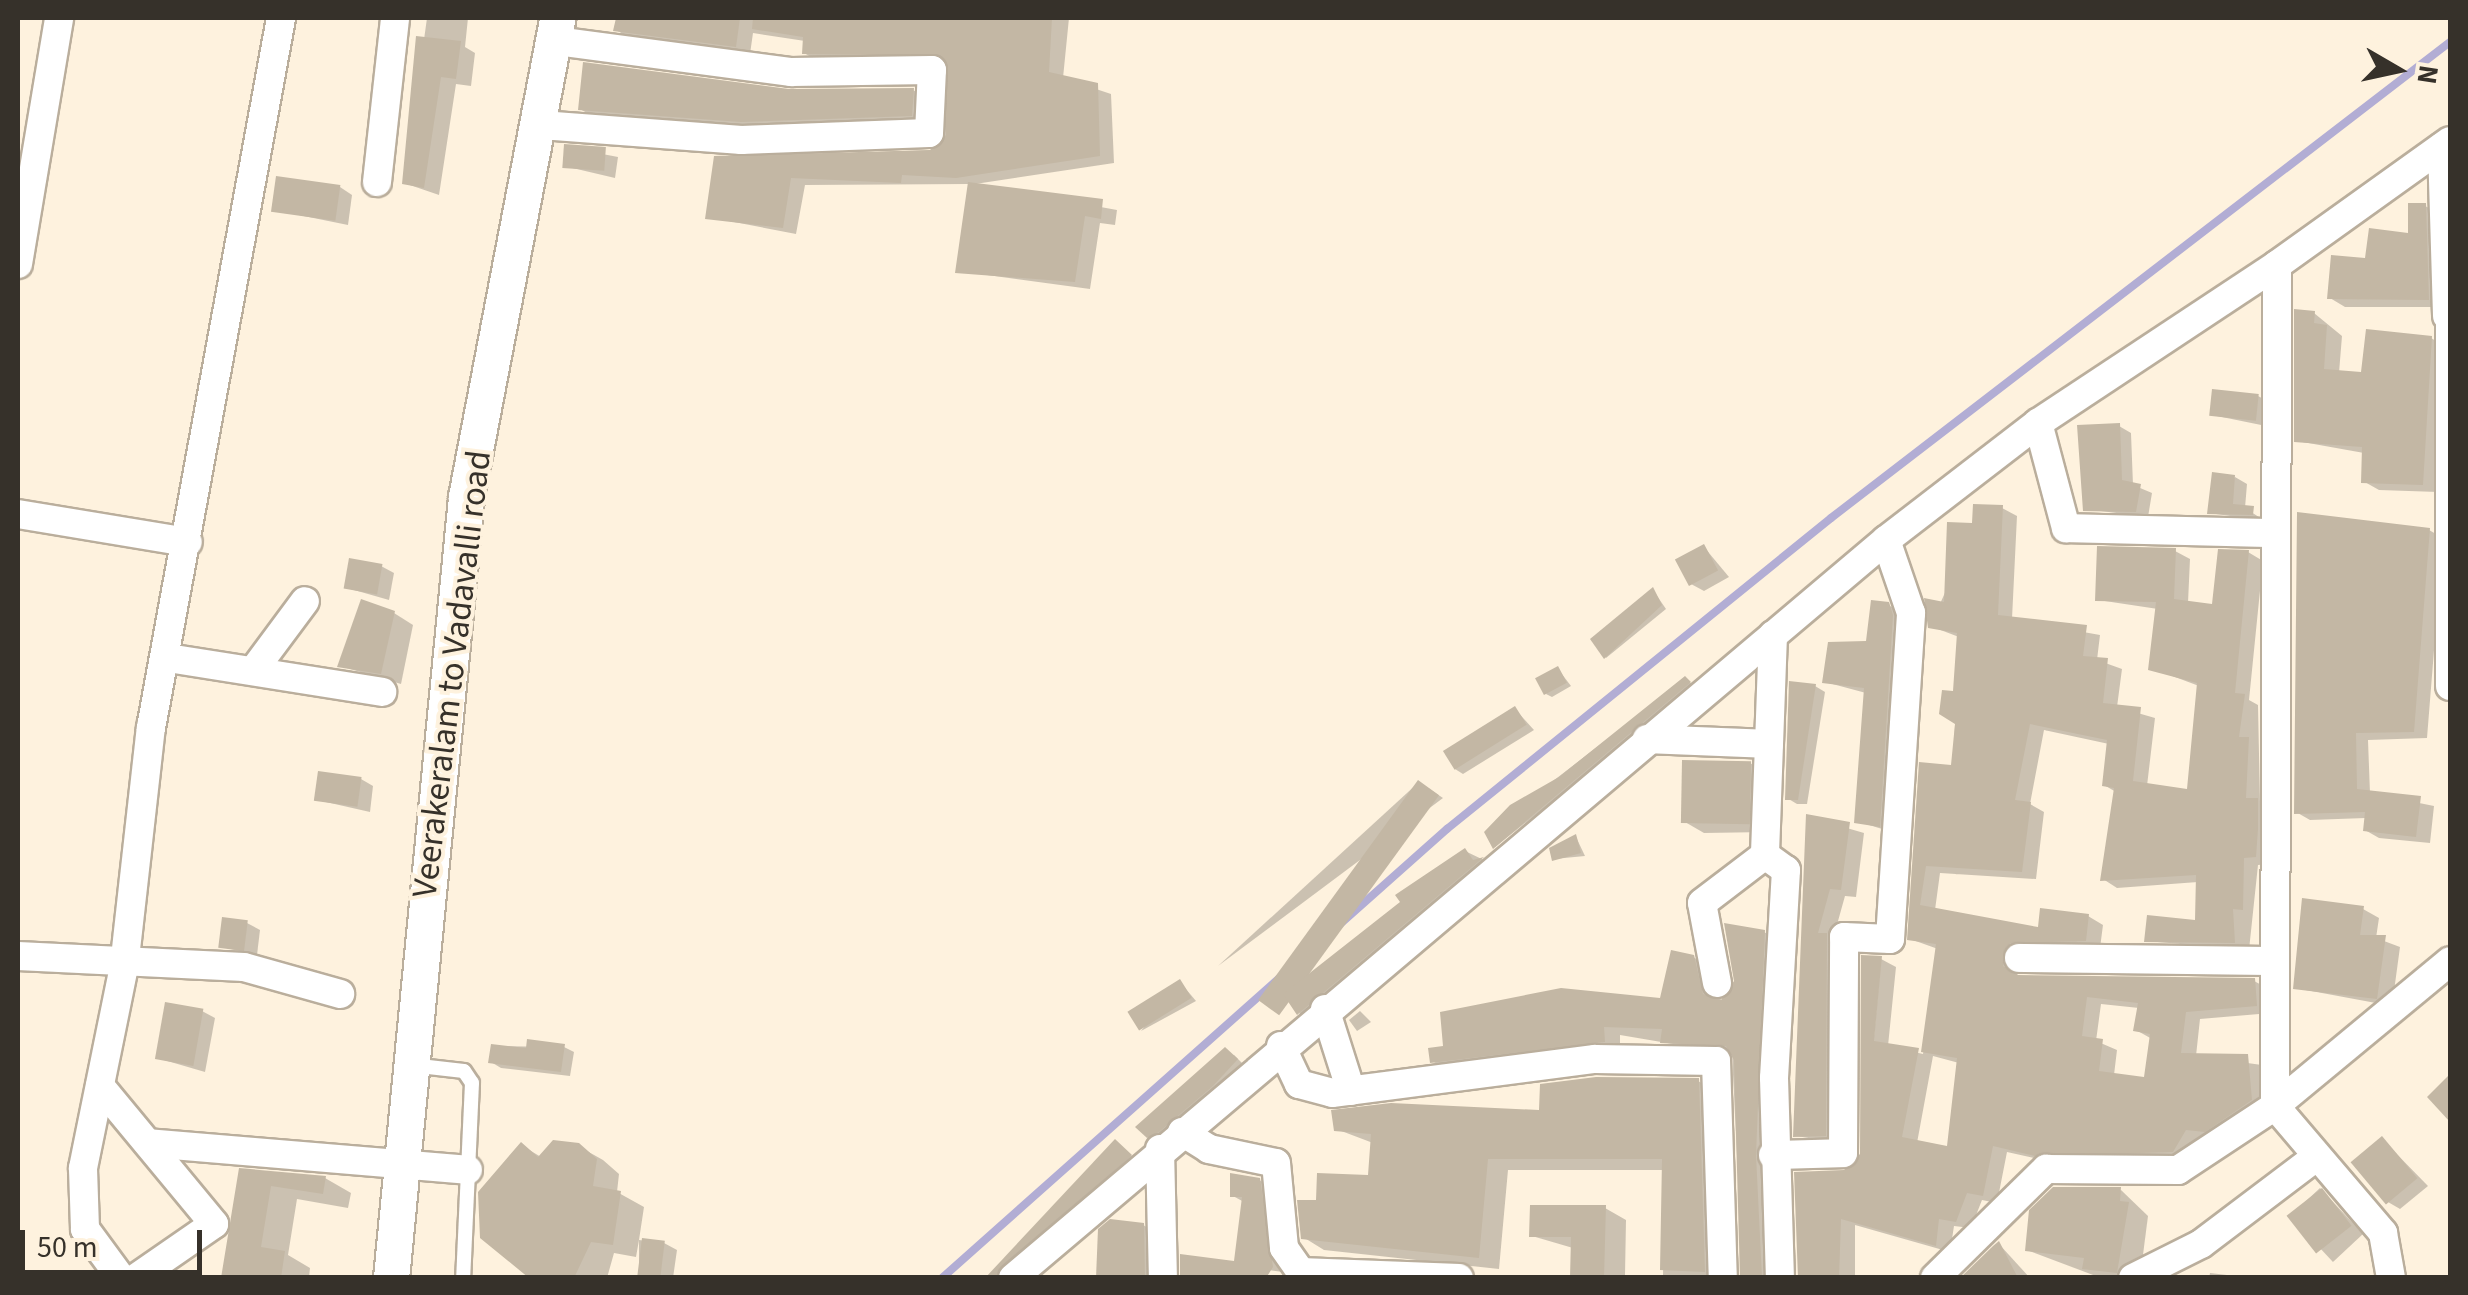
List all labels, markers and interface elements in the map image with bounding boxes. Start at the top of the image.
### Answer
north arrow [2348,20,2448,120]
text: N [2406,62,2449,87]
street label: Veerakeralam to Vadavalli road [404,448,500,900]
scale bar [25,1210,208,1272]
text: 50 m [37,1226,98,1269]

